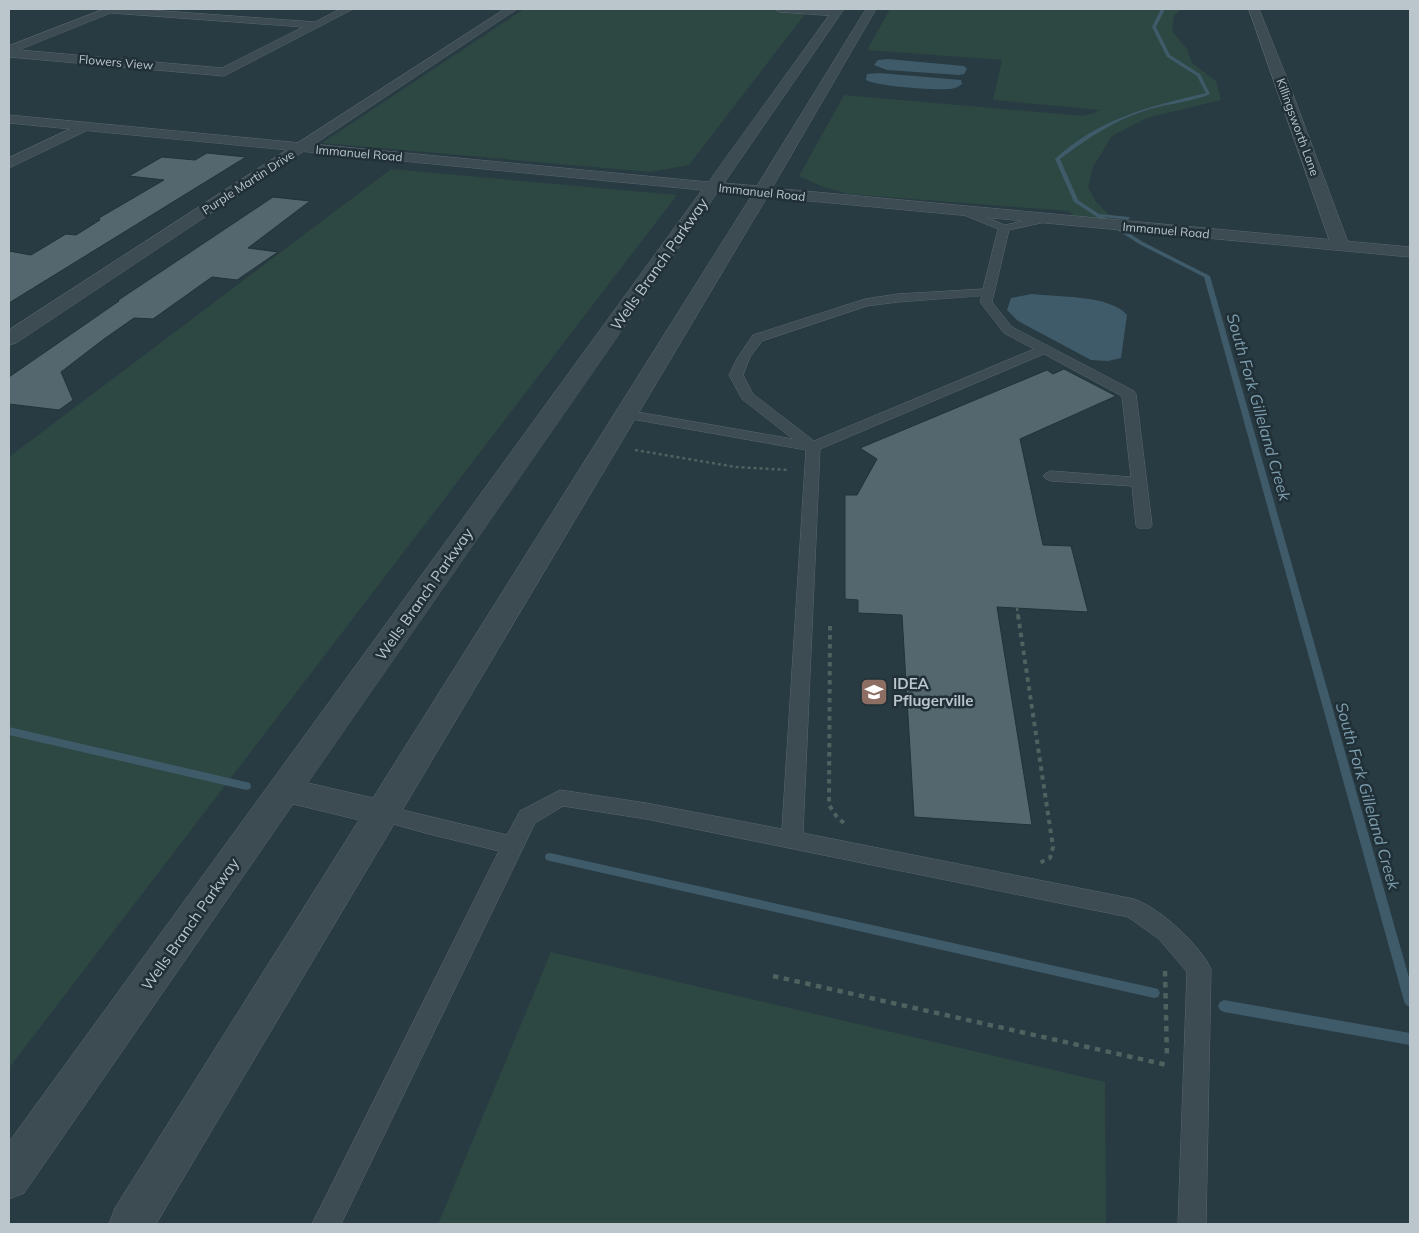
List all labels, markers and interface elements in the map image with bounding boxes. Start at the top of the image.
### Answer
street label: Flowers View [78,51,154,73]
street label: Killingsworth Lane [1273,76,1323,178]
street label: Immanuel Road [315,142,403,164]
street label: Purple Martin Drive [199,147,297,217]
street label: Immanuel Road [718,180,806,204]
street label: Wells Branch Parkway [606,194,712,334]
street label: Immanuel Road [1122,219,1210,241]
water label: South Fork Gilleland Creek [1223,311,1296,504]
street label: Wells Branch Parkway [371,524,477,664]
place label: IDEA Pflugerville [893,674,973,710]
school or university icon: IDEA Pflugerville [859,677,889,707]
water label: South Fork Gilleland Creek [1332,700,1405,893]
street label: Wells Branch Parkway [137,854,243,994]

